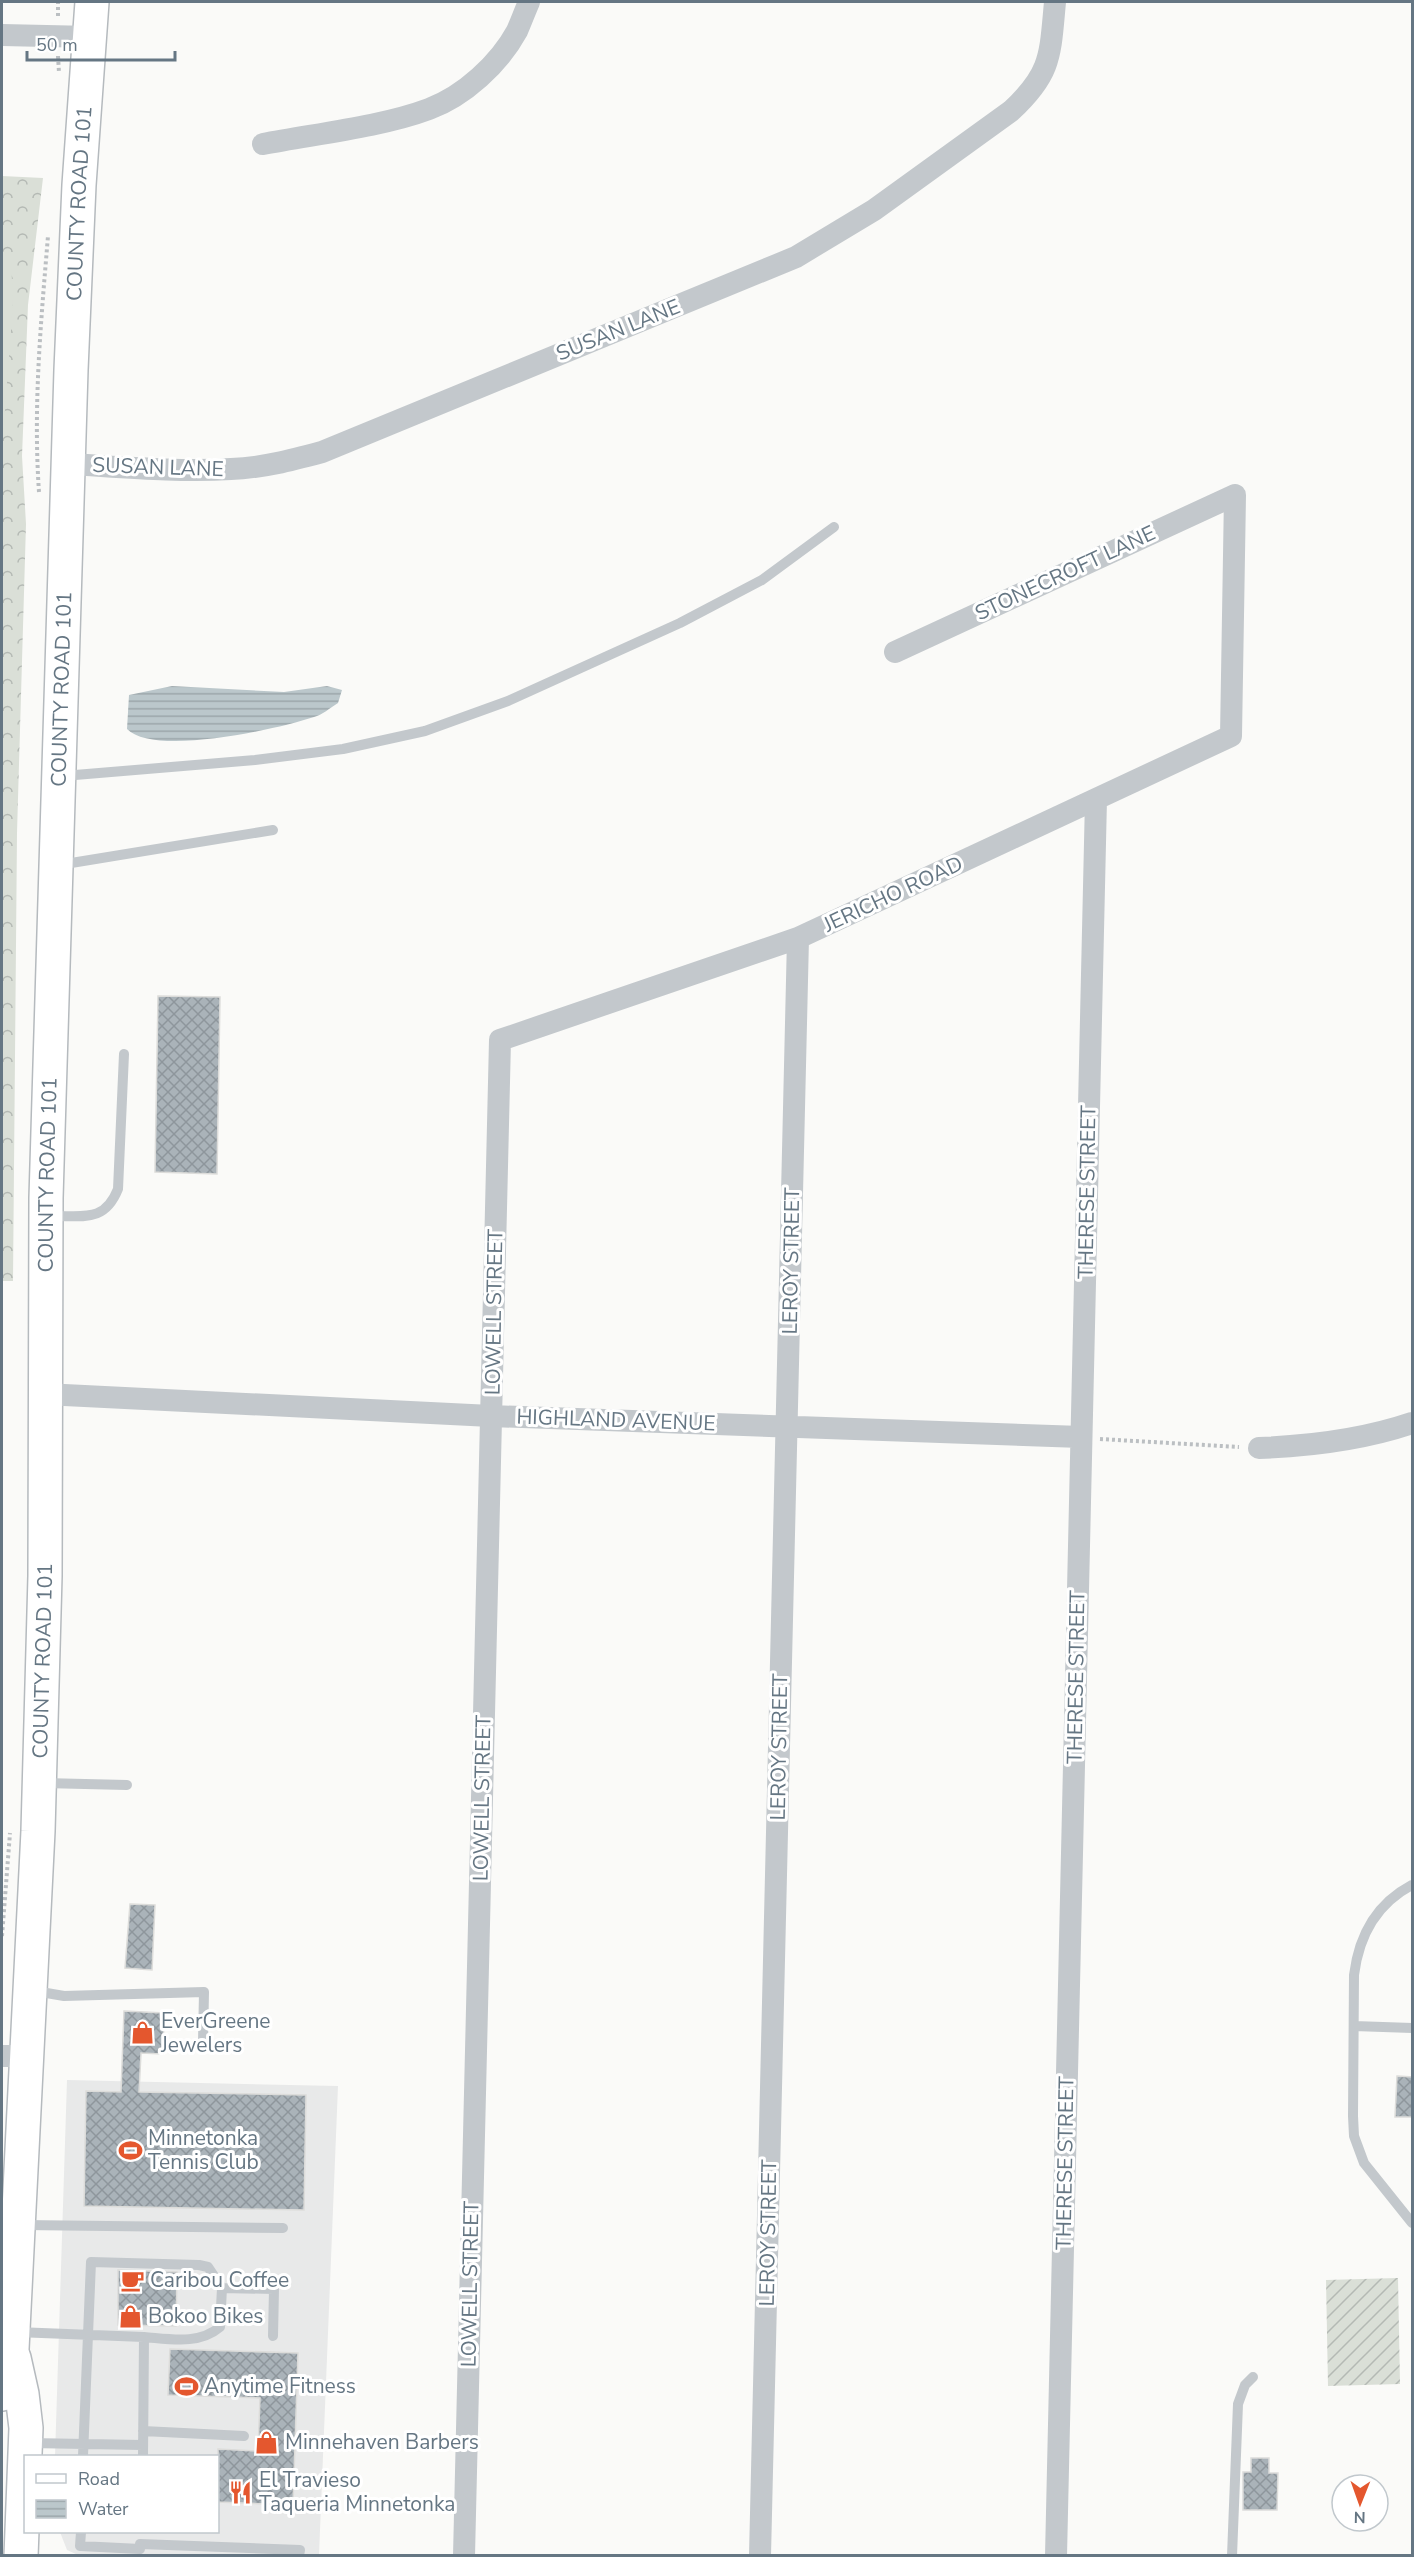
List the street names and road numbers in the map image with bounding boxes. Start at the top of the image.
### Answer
street label: COUNTY ROAD 101 [60,105,99,302]
street label: SUSAN LANE [552,292,684,368]
street label: SUSAN LANE [92,451,224,483]
street label: STONECROFT LANE [970,519,1160,627]
street label: COUNTY ROAD 101 [44,591,78,787]
street label: JERICHO ROAD [818,849,967,939]
street label: COUNTY ROAD 101 [32,1077,64,1273]
street label: THERESE STREET [1071,1105,1103,1279]
street label: LEROY STREET [776,1187,806,1335]
street label: LOWELL STREET [479,1228,509,1395]
street label: HIGHLAND AVENUE [516,1403,716,1437]
street label: COUNTY ROAD 101 [26,1563,59,1759]
street label: THERESE STREET [1060,1590,1092,1764]
street label: LEROY STREET [764,1673,794,1821]
street label: LOWELL STREET [467,1714,497,1881]
street label: THERESE STREET [1049,2076,1081,2250]
street label: LEROY STREET [753,2159,783,2307]
street label: LOWELL STREET [455,2200,485,2367]

